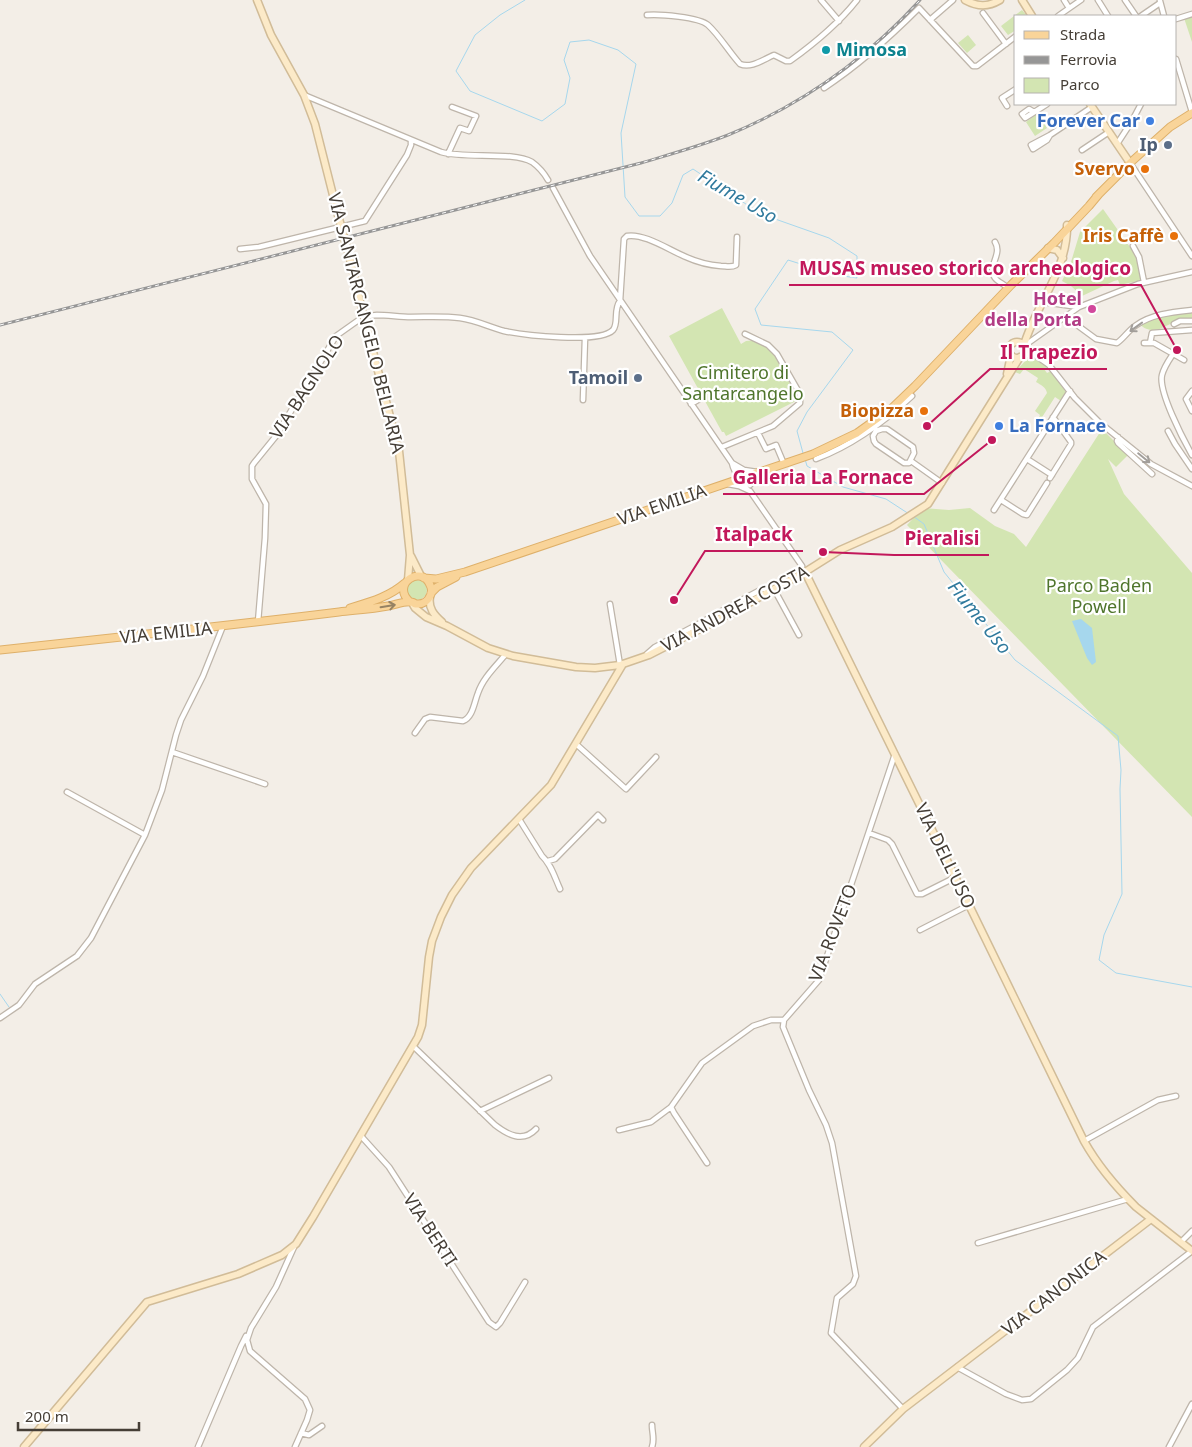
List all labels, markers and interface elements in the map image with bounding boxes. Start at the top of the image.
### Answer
legend [1014,15,1177,105]
text: Strada [1060,24,1106,44]
place label: Mimosa [836,37,907,61]
marker: Mimosa [820,44,832,56]
text: Ferrovia [1060,49,1117,69]
text: Parco [1060,74,1100,94]
place label: Forever Car [1037,108,1140,132]
marker: Forever Car [1144,115,1156,127]
place label: Ip [1140,132,1158,156]
marker: Ip [1162,139,1174,151]
place label: Svervo [1074,156,1135,180]
water label: Fiume Uso [693,163,783,229]
marker: Svervo [1139,163,1151,175]
street label: VIA SANTARCANGELO BELLARIA [323,190,411,456]
place label: Iris Caffè [1083,223,1164,247]
marker: Iris Caffè [1168,230,1180,242]
callout: MUSAS museo storico archeologico [789,251,1141,285]
text: MUSAS museo storico archeologico [799,255,1131,281]
place label: Hotel della Porta [985,286,1082,331]
marker: Hotel della Porta [1086,303,1098,315]
one-way arrow [1130,321,1143,332]
street label: VIA BAGNOLO [263,330,349,443]
callout: Il Trapezio [990,335,1107,369]
text: Il Trapezio [1000,339,1098,365]
park label: Cimitero di Santarcangelo [682,360,804,405]
place label: Tamoil [569,365,628,389]
marker: Tamoil [632,372,644,384]
place label: Biopizza [840,398,914,422]
marker: Biopizza [918,405,930,417]
place label: La Fornace [1009,413,1106,437]
marker: La Fornace [993,420,1005,432]
one-way arrow [1137,453,1150,464]
callout: Galleria La Fornace [723,460,924,494]
text: Galleria La Fornace [733,464,913,490]
street label: VIA EMILIA [614,477,710,530]
callout: Italpack [705,517,803,551]
text: Italpack [715,521,793,547]
callout: Pieralisi [894,521,989,555]
text: Pieralisi [905,525,979,551]
street label: VIA ANDREA COSTA [656,559,813,657]
park label: Parco Baden Powell [1046,573,1152,618]
water label: Fiume Uso [942,575,1018,659]
one-way arrow [380,601,396,611]
street label: VIA EMILIA [119,615,214,649]
street label: VIA DELL'USO [910,799,982,912]
street label: VIA ROVETO [802,880,862,985]
street label: VIA BERTI [398,1188,463,1270]
street label: VIA CANONICA [996,1244,1111,1341]
scale bar [18,1400,139,1432]
text: 200 m [25,1406,69,1426]

